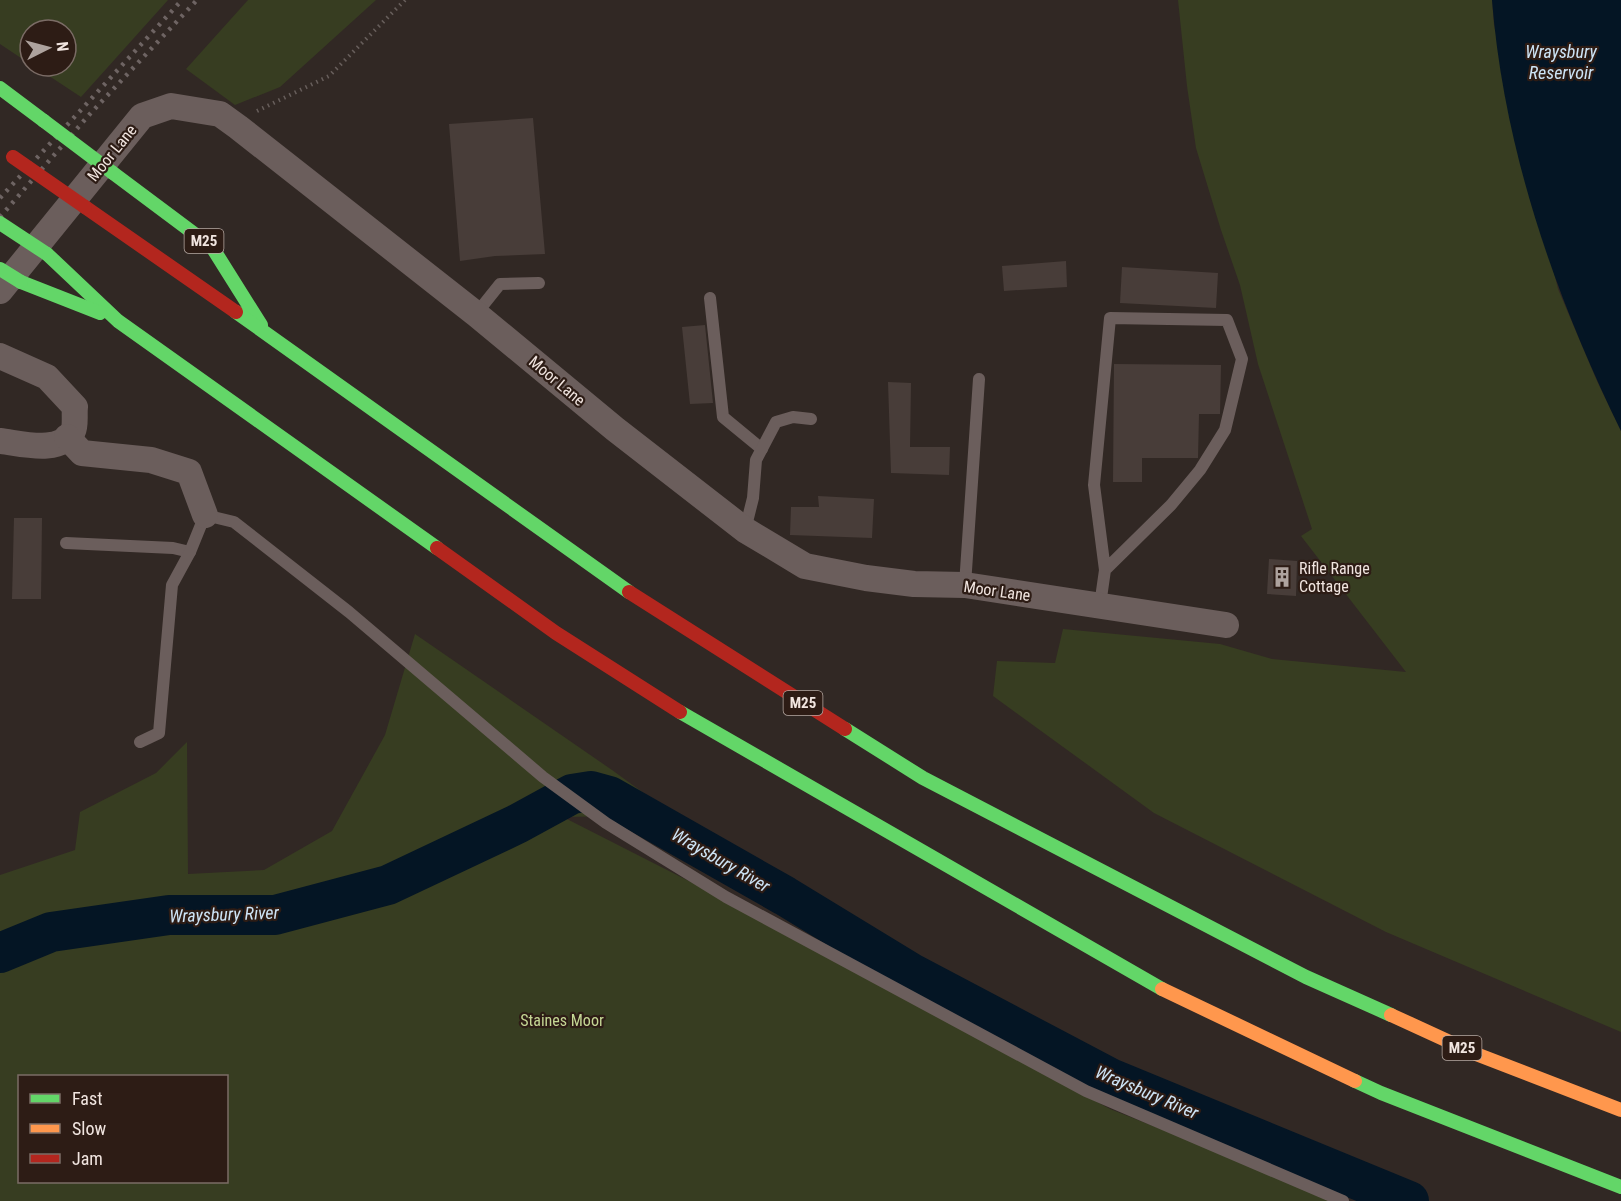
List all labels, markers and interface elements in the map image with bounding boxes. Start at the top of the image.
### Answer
north arrow [18,18,78,78]
text: N [52,41,72,52]
water label: Wraysbury Reservoir [1525,41,1597,83]
street label: Moor Lane [83,121,141,185]
road number: M25 [184,229,224,253]
street label: Moor Lane [525,352,589,410]
place label: Rifle Range Cottage [1299,559,1370,596]
building icon: Rifle Range Cottage [1270,565,1294,589]
street label: Moor Lane [962,577,1032,605]
road number: M25 [784,691,822,715]
water label: Wraysbury River [668,824,774,897]
water label: Wraysbury River [169,902,280,926]
park label: Staines Moor [520,1011,604,1030]
road number: M25 [1442,1036,1482,1060]
water label: Wraysbury River [1092,1061,1202,1123]
legend [18,1075,228,1183]
text: Fast [72,1088,103,1109]
text: Slow [72,1118,107,1139]
text: Jam [72,1148,103,1169]

